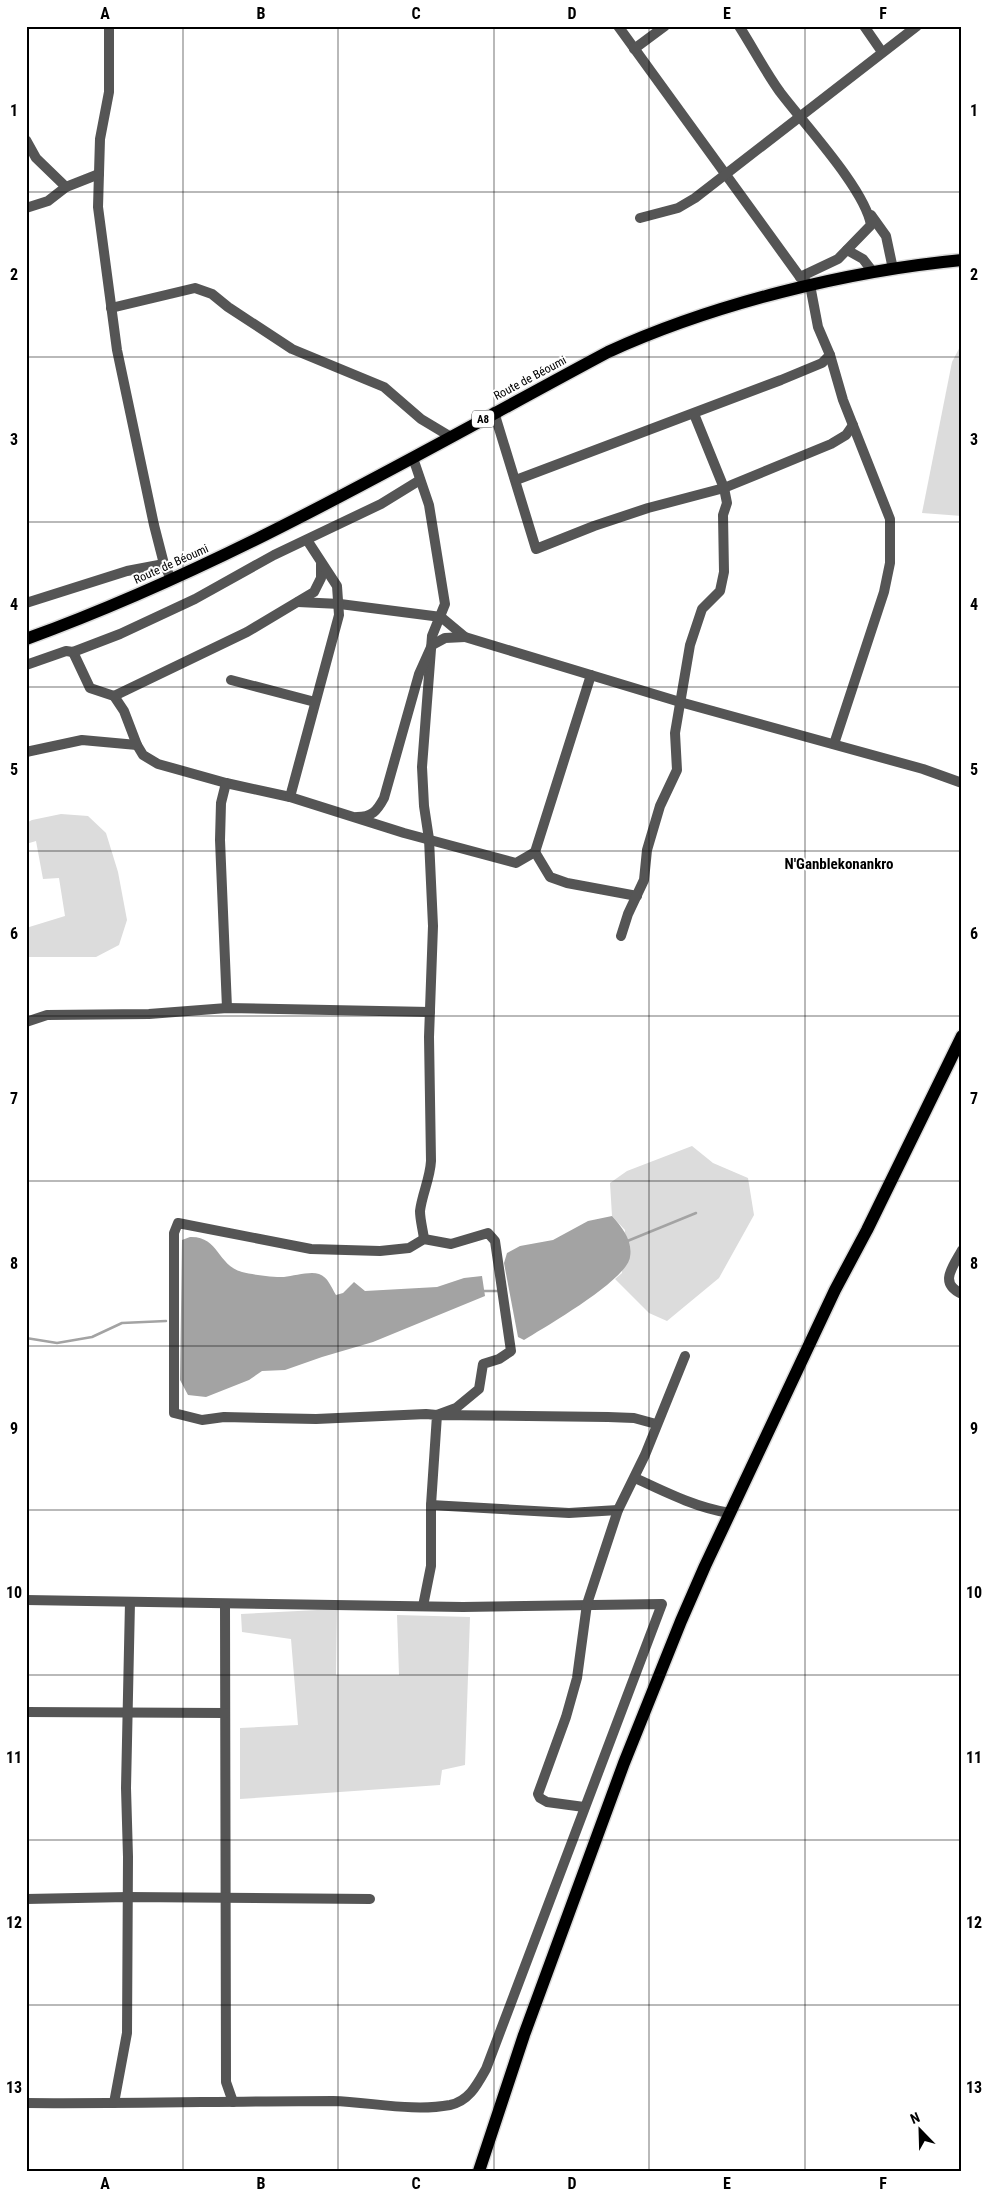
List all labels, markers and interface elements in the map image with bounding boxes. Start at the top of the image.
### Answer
text: A [100,4,110,23]
text: B [257,4,266,23]
text: C [411,4,421,23]
text: D [567,4,577,23]
text: E [723,4,731,23]
text: F [879,4,887,23]
text: 1 [10,101,18,120]
text: 1 [970,101,978,120]
text: 2 [10,265,18,284]
text: 2 [970,265,978,284]
street label: Route de Béoumi [491,353,569,403]
road number: A8 [472,410,494,428]
text: 3 [10,430,18,449]
text: 3 [970,430,978,449]
street label: Route de Béoumi [131,541,211,587]
text: 4 [10,595,18,614]
text: 4 [970,595,978,614]
text: 5 [10,760,18,779]
text: 5 [970,760,978,779]
district label: N'Ganblekonankro [784,855,894,873]
text: 6 [10,924,18,943]
text: 6 [970,924,978,943]
text: 7 [10,1089,18,1108]
text: 7 [970,1089,978,1108]
text: 8 [10,1254,18,1273]
text: 8 [970,1254,978,1273]
text: 9 [10,1419,18,1438]
text: 9 [970,1419,978,1438]
text: 10 [6,1583,22,1602]
text: 10 [966,1583,982,1602]
text: 11 [6,1748,22,1767]
text: 11 [966,1748,982,1767]
text: 12 [6,1913,22,1932]
text: 12 [966,1913,982,1932]
text: 13 [6,2078,22,2097]
text: 13 [966,2078,982,2097]
north arrow [896,2104,946,2154]
text: N [908,2109,922,2127]
text: A [100,2174,110,2193]
text: B [257,2174,266,2193]
text: C [411,2174,421,2193]
text: D [567,2174,577,2193]
text: E [723,2174,731,2193]
text: F [879,2174,887,2193]

